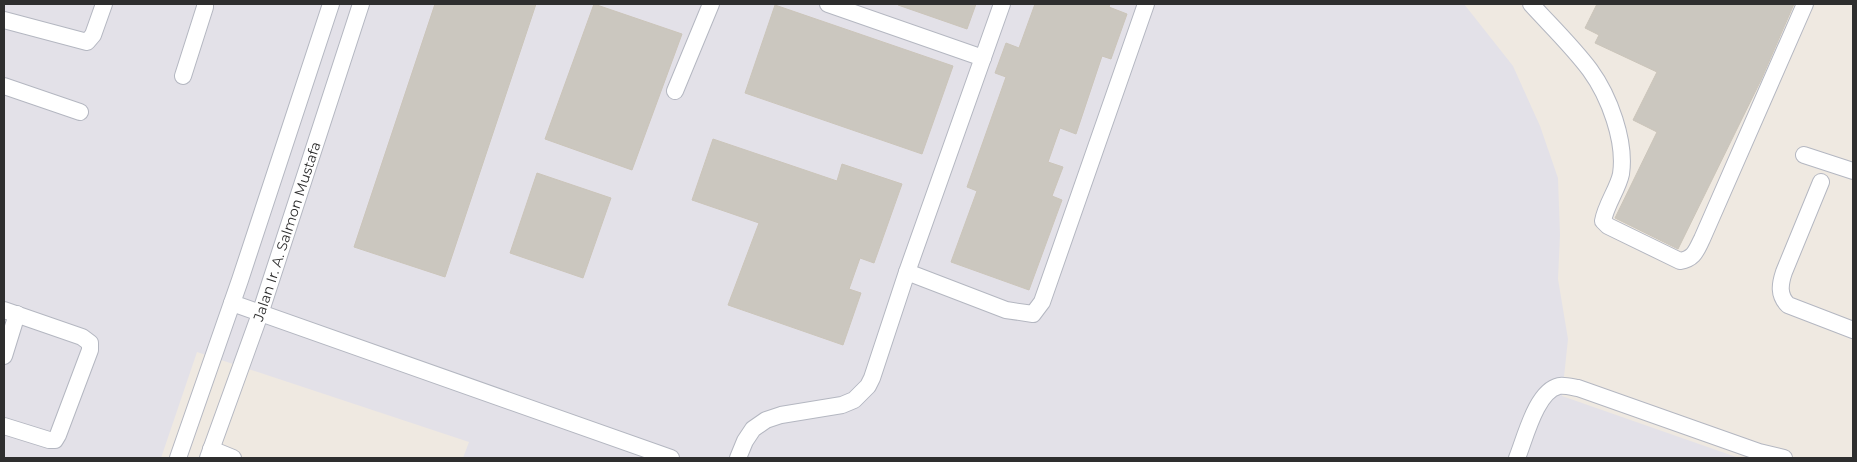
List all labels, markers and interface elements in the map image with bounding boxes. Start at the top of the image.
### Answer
street label: Jalan Ir. A. Salmon Mustafa [249,139,325,325]

